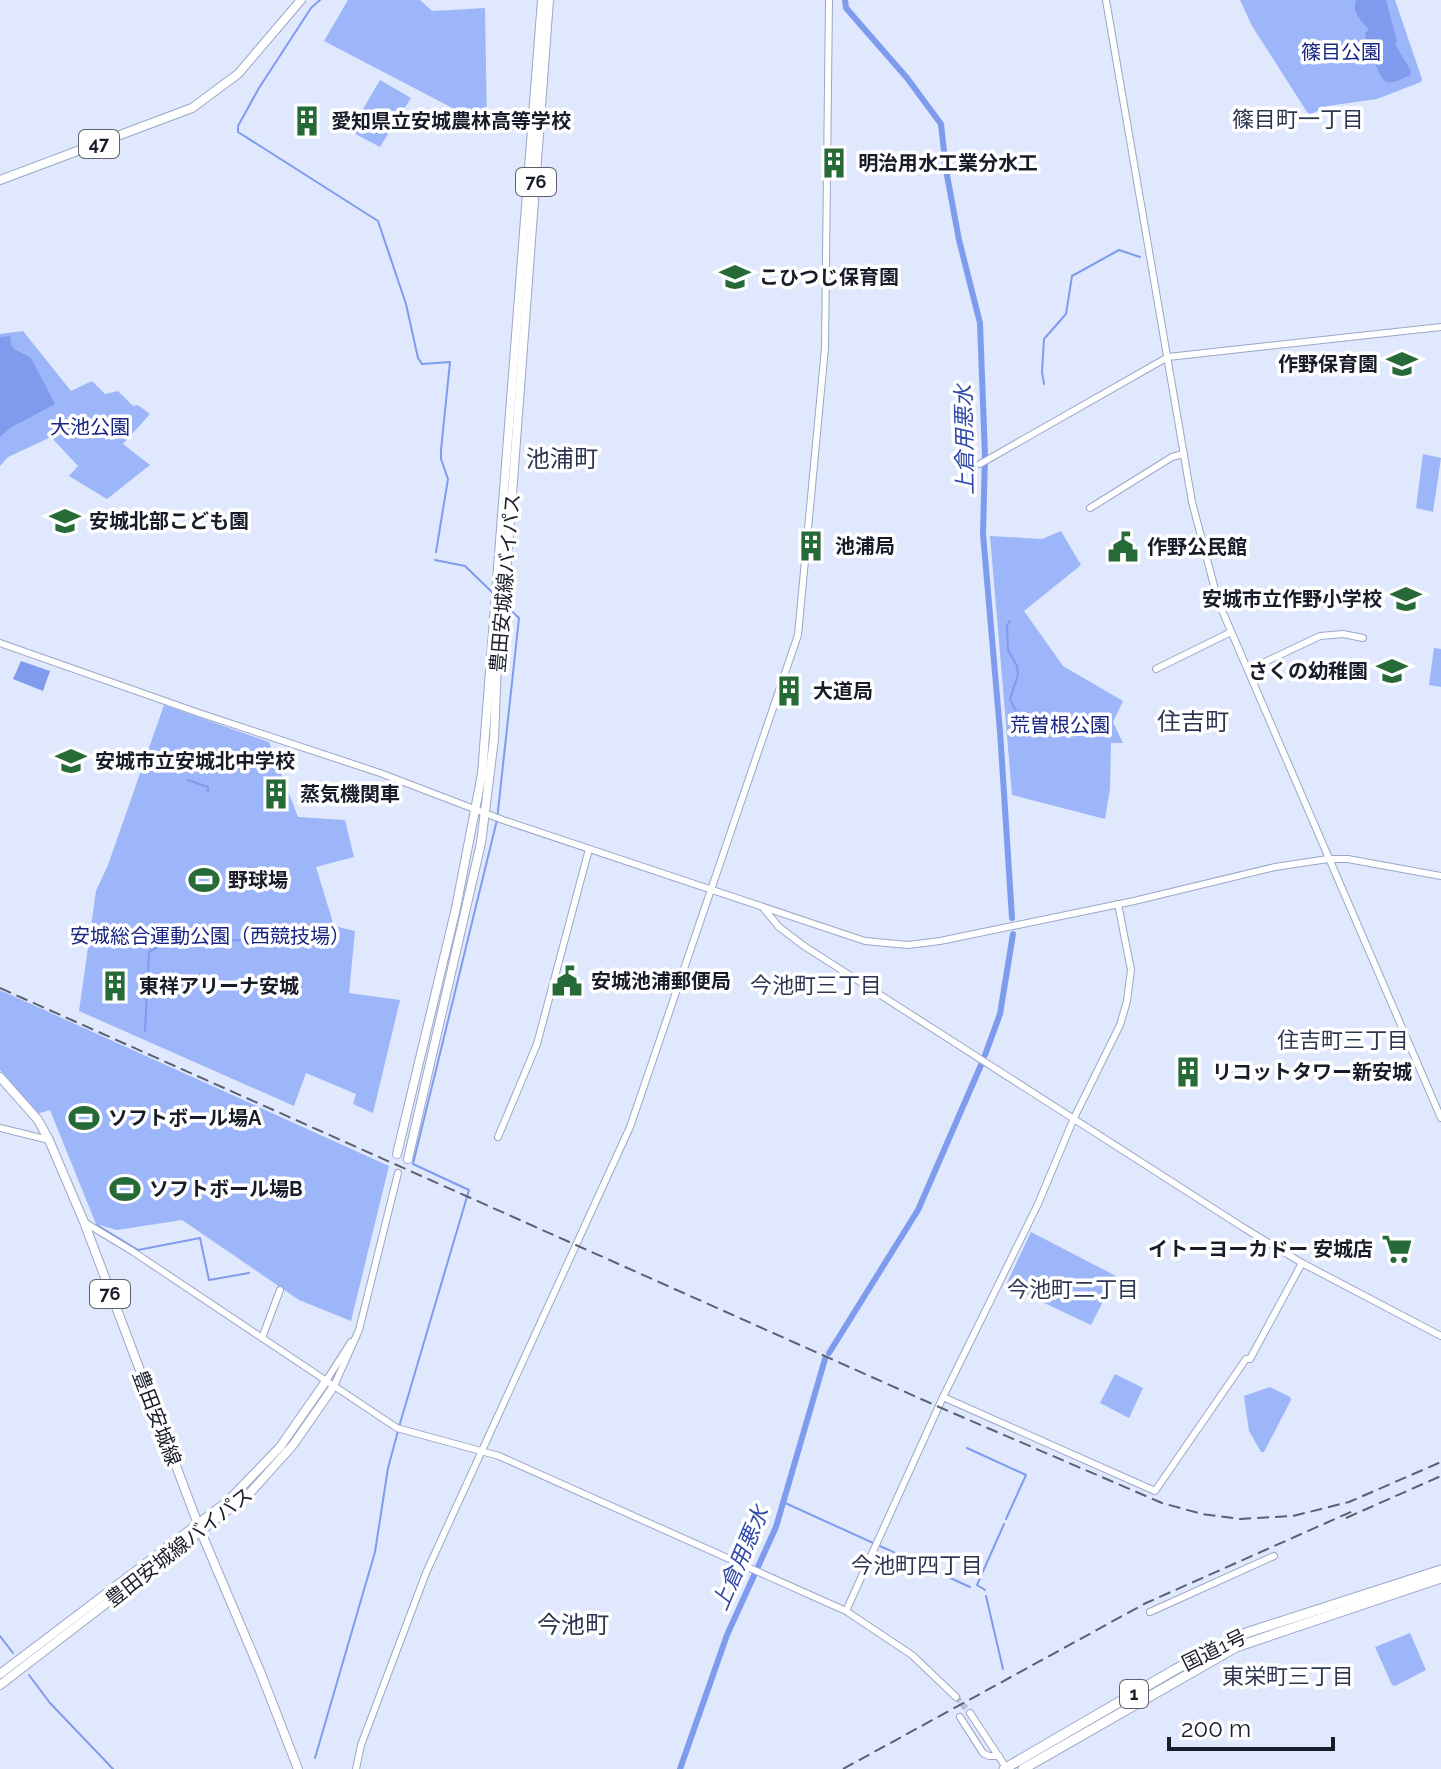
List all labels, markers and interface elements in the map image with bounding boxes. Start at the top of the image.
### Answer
park label: 篠目公園 [1301,40,1381,64]
building icon: 愛知県立安城農林高等学校 [290,104,324,138]
district label: 篠目町一丁目 [1232,106,1364,132]
place label: 愛知県立安城農林高等学校 [331,109,571,133]
road number: 47 [79,130,119,158]
building icon: 明治用水工業分水工 [817,146,851,180]
place label: 明治用水工業分水工 [858,151,1038,175]
road number: 76 [516,168,556,196]
school or university icon: こひつじ保育園 [718,260,752,294]
place label: こひつじ保育園 [759,265,899,289]
school or university icon: 作野保育園 [1385,347,1419,381]
place label: 作野保育園 [1278,352,1378,376]
water label: 上倉用悪水 [950,383,978,495]
park label: 大池公園 [50,415,130,439]
district label: 池浦町 [526,444,598,473]
street label: 豊田安城線バイパス [485,492,525,674]
school or university icon: 安城北部こども園 [48,504,82,538]
place label: 安城北部こども園 [89,509,249,533]
building icon: 池浦局 [794,529,828,563]
public building icon: 作野公民館 [1106,530,1140,564]
place label: 池浦局 [835,534,895,558]
place label: 作野公民館 [1147,535,1247,559]
school or university icon: 安城市立作野小学校 [1389,582,1423,616]
place label: 安城市立作野小学校 [1202,587,1382,611]
school or university icon: さくの幼稚園 [1375,654,1409,688]
place label: さくの幼稚園 [1248,659,1368,683]
building icon: 大道局 [772,674,806,708]
place label: 大道局 [813,679,873,703]
district label: 住吉町 [1157,707,1229,736]
park label: 荒曽根公園 [1010,713,1110,737]
school or university icon: 安城市立安城北中学校 [54,744,88,778]
place label: 安城市立安城北中学校 [95,749,295,773]
building icon: 蒸気機関車 [259,777,293,811]
place label: 蒸気機関車 [300,782,400,806]
sports icon: 野球場 [187,863,221,897]
place label: 野球場 [228,868,288,892]
park label: 安城総合運動公園（西競技場） [70,924,350,948]
public building icon: 安城池浦郵便局 [550,964,584,998]
building icon: 東祥アリーナ安城 [98,969,132,1003]
place label: 安城池浦郵便局 [591,969,731,993]
district label: 今池町三丁目 [750,972,882,998]
place label: 東祥アリーナ安城 [139,974,299,998]
district label: 住吉町三丁目 [1277,1027,1409,1053]
building icon: リコットタワー新安城 [1171,1055,1205,1089]
place label: リコットタワー新安城 [1212,1060,1412,1084]
sports icon: ソフトボール場A [67,1101,101,1135]
place label: ソフトボール場A [108,1106,262,1130]
sports icon: ソフトボール場B [108,1172,142,1206]
place label: ソフトボール場B [149,1177,303,1201]
supermarket icon: イトーヨーカドー 安城店 [1380,1232,1414,1266]
place label: イトーヨーカドー 安城店 [1148,1237,1373,1261]
district label: 今池町二丁目 [1007,1276,1139,1302]
road number: 76 [90,1280,130,1308]
street label: 豊田安城線 [128,1367,186,1469]
street label: 豊田安城線バイパス [101,1482,257,1612]
water label: 上倉用悪水 [707,1500,774,1614]
district label: 今池町四丁目 [851,1552,983,1578]
district label: 今池町 [537,1610,609,1639]
street label: 国道1号 [1178,1624,1250,1676]
district label: 東栄町三丁目 [1222,1663,1354,1689]
road number: 1 [1120,1680,1148,1708]
scale bar [1169,1701,1333,1751]
text: 200 m [1181,1714,1251,1743]

